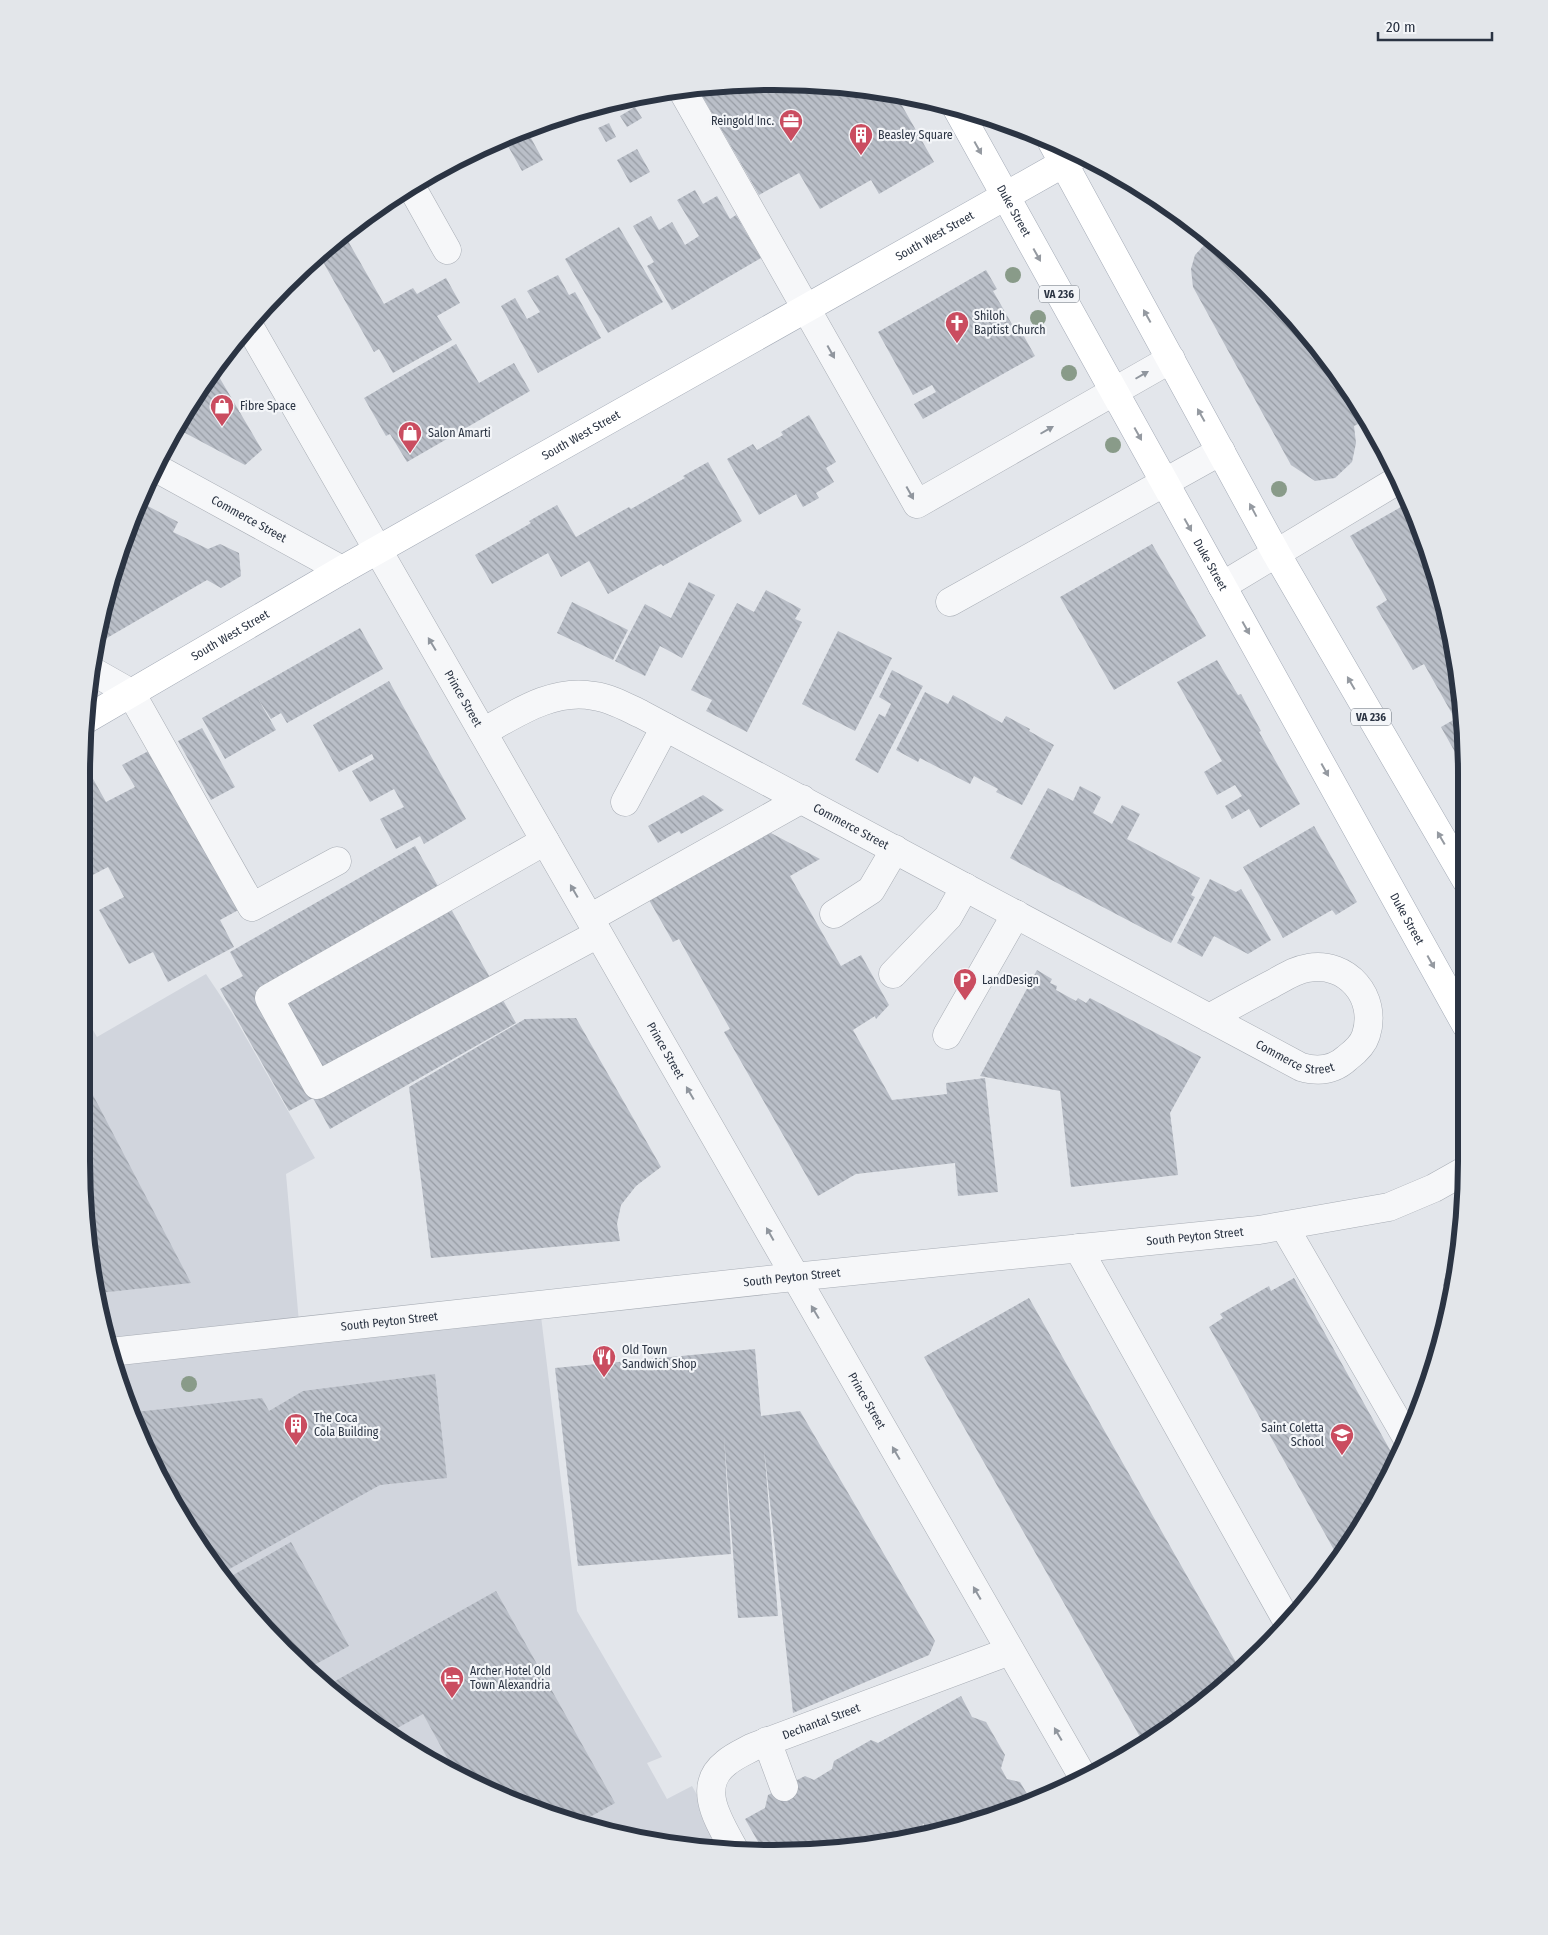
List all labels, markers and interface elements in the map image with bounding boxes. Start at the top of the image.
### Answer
scale bar [1378,10,1492,42]
text: 20 m [1386,18,1416,36]
office icon: Reingold Inc. [778,108,804,142]
place label: Reingold Inc. [711,114,774,128]
building icon: Beasley Square [848,122,874,156]
place label: Beasley Square [878,128,953,142]
one-way arrow [974,141,982,155]
street label: Duke Street [994,182,1034,239]
street label: South West Street [893,208,977,264]
one-way arrow [1032,248,1041,261]
road number: VA 236 [1039,286,1079,302]
place label: Shiloh Baptist Church [974,309,1046,337]
church icon: Shiloh Baptist Church [944,310,970,344]
one-way arrow [1143,310,1152,323]
one-way arrow [826,345,835,358]
one-way arrow [1136,371,1149,380]
shop icon: Fibre Space [209,393,235,427]
place label: Fibre Space [240,399,296,413]
street label: South West Street [539,408,623,463]
one-way arrow [1197,408,1205,422]
shop icon: Salon Amarti [397,420,423,454]
one-way arrow [1040,425,1053,434]
place label: Salon Amarti [428,426,491,440]
one-way arrow [1134,427,1142,442]
one-way arrow [906,487,915,500]
street label: Commerce Street [209,493,289,545]
one-way arrow [1249,503,1257,517]
one-way arrow [1184,518,1192,532]
street label: Duke Street [1190,536,1230,593]
street label: South West Street [189,607,272,664]
one-way arrow [1241,622,1250,635]
one-way arrow [428,637,436,652]
street label: Prince Street [442,668,485,729]
one-way arrow [1347,675,1355,690]
road number: VA 236 [1351,709,1391,726]
one-way arrow [1320,764,1329,777]
street label: Commerce Street [811,800,891,852]
one-way arrow [1437,832,1446,845]
one-way arrow [570,885,579,898]
street label: Duke Street [1387,891,1427,947]
one-way arrow [1427,955,1435,969]
parking icon: LandDesign [952,967,978,1001]
place label: LandDesign [982,973,1039,987]
street label: Prince Street [644,1020,687,1081]
street label: Commerce Street [1253,1037,1336,1077]
one-way arrow [685,1087,694,1100]
street label: South Peyton Street [1146,1225,1244,1248]
one-way arrow [766,1228,775,1241]
street label: South Peyton Street [743,1265,841,1290]
one-way arrow [810,1305,819,1318]
street label: South Peyton Street [340,1309,439,1334]
place label: Old Town Sandwich Shop [622,1343,697,1371]
restaurant icon: Old Town Sandwich Shop [591,1344,617,1378]
street label: Prince Street [845,1370,889,1432]
place label: The Coca Cola Building [314,1411,379,1439]
building icon: The Coca Cola Building [283,1412,309,1446]
place label: Saint Coletta School [1261,1421,1324,1449]
school or university icon: Saint Coletta School [1329,1422,1355,1456]
one-way arrow [892,1446,901,1459]
one-way arrow [973,1587,982,1600]
place label: Archer Hotel Old Town Alexandria [470,1664,551,1692]
hotel icon: Archer Hotel Old Town Alexandria [439,1665,465,1699]
street label: Dechantal Street [780,1701,862,1742]
one-way arrow [1054,1728,1063,1741]

